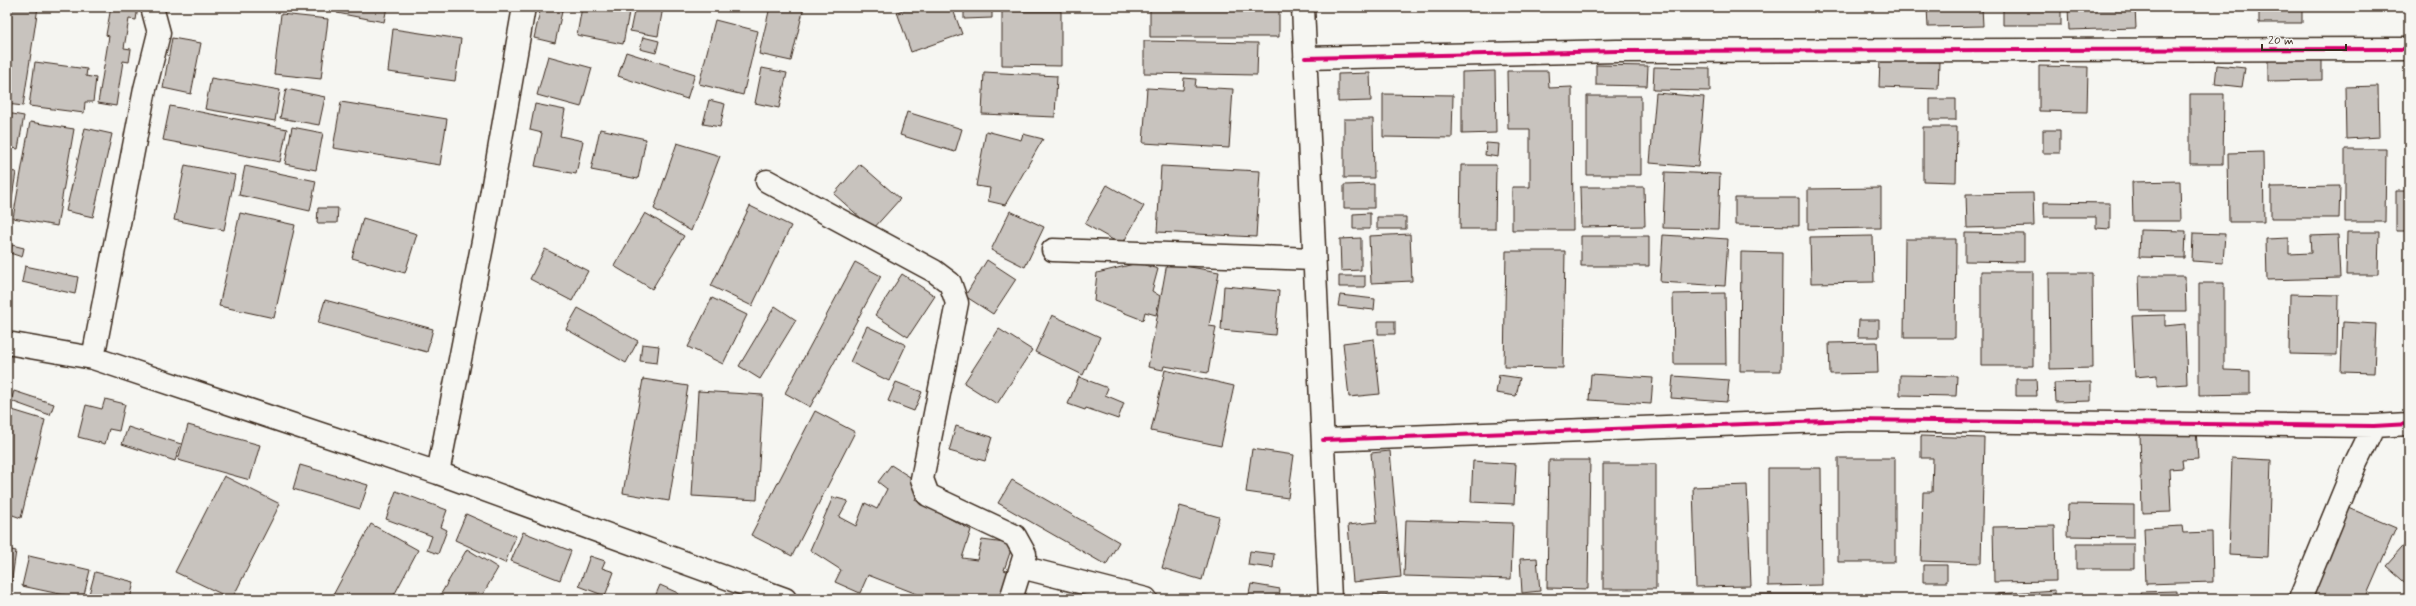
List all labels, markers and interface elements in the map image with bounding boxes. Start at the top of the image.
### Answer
scale bar [2262,26,2346,52]
text: 20 m [2268,33,2294,49]

